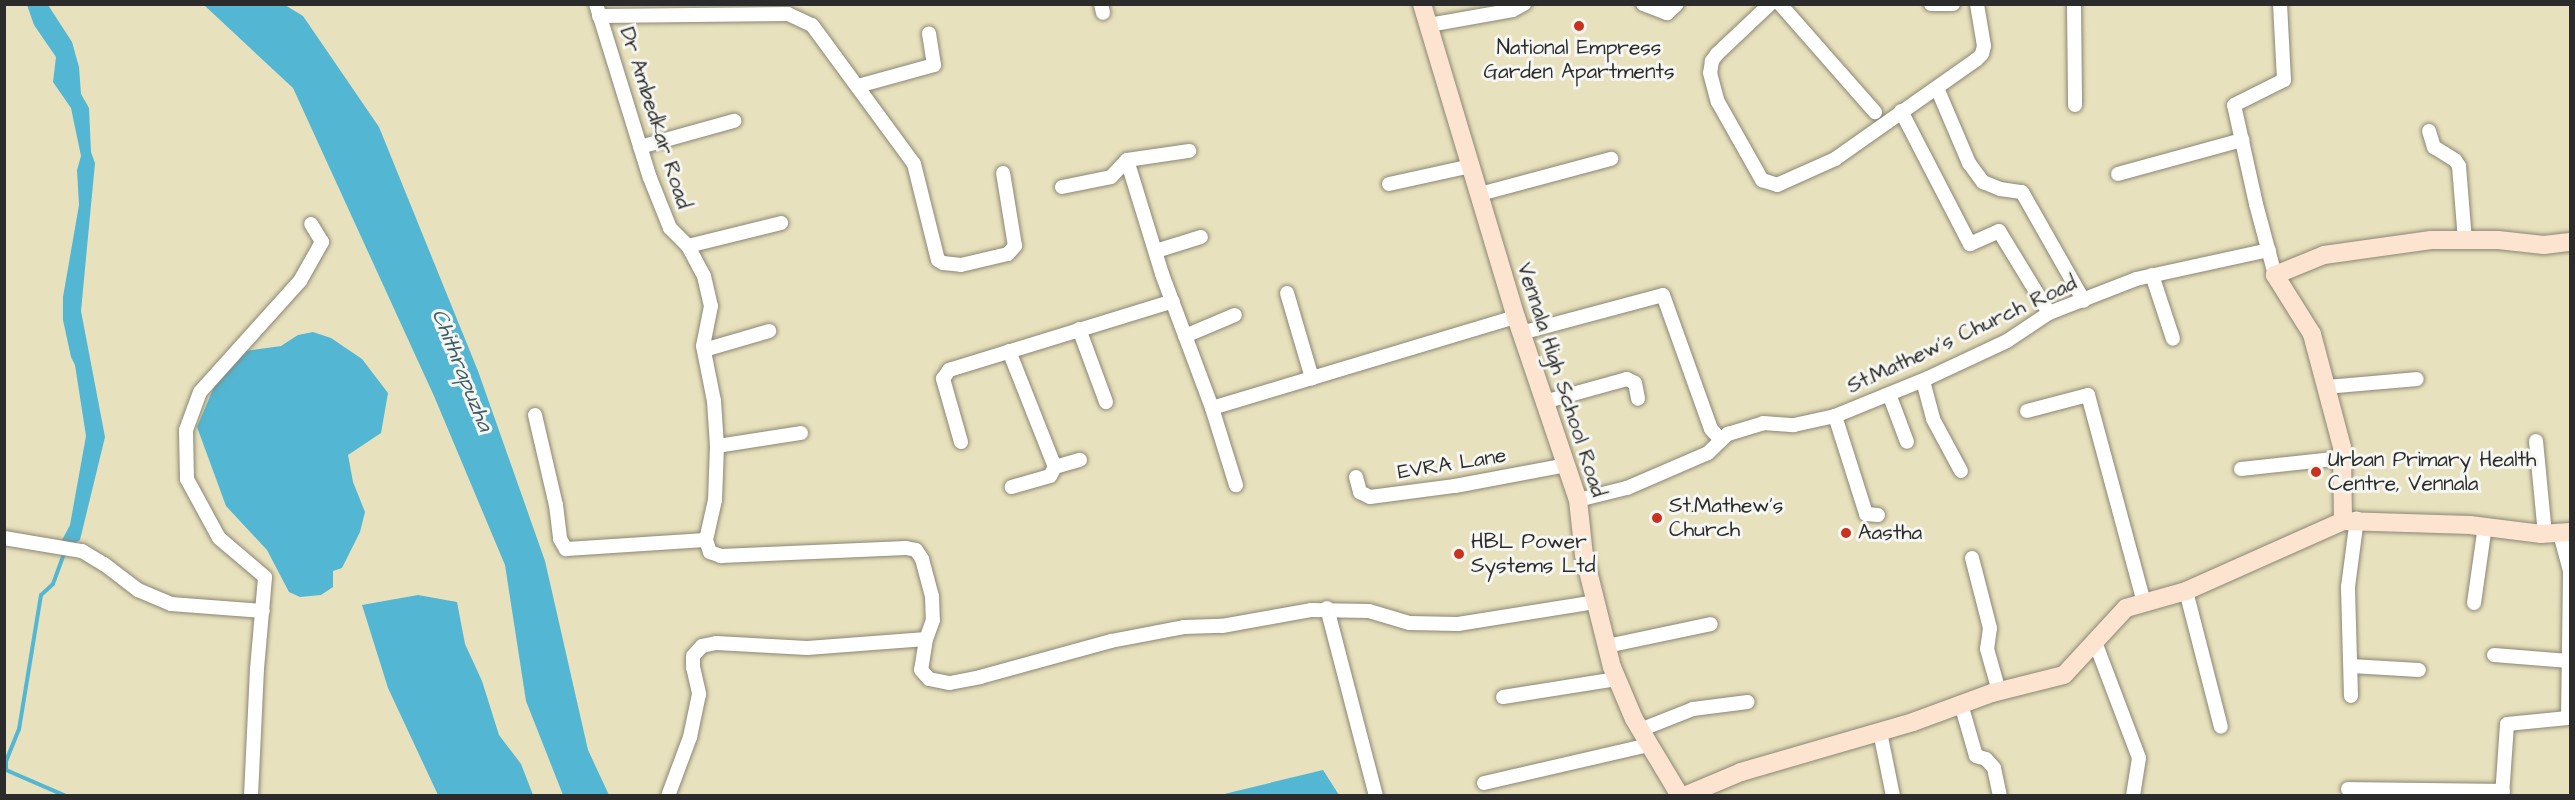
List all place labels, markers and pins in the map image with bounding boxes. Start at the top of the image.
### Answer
marker: National Empress Garden Apartments [1572,19,1586,33]
place label: National Empress Garden Apartments [1484,35,1674,85]
place label: Urban Primary Health Centre, Vennala [2328,447,2536,497]
marker: Urban Primary Health Centre, Vennala [2309,465,2323,479]
place label: St.Mathew's Church [1669,493,1783,543]
marker: St.Mathew's Church [1650,511,1664,525]
place label: Aastha [1858,520,1922,546]
marker: Aastha [1839,526,1853,540]
place label: HBL Power Systems Ltd [1471,529,1596,579]
marker: HBL Power Systems Ltd [1452,547,1466,561]

